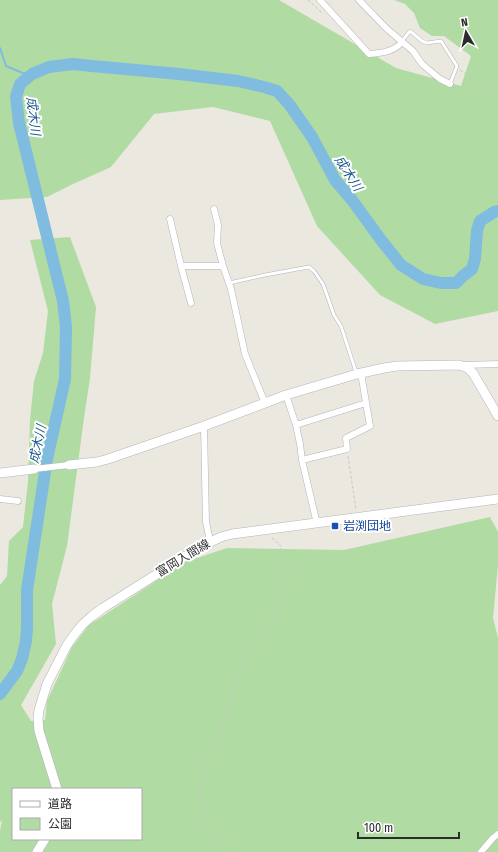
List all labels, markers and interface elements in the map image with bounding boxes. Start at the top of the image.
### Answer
north arrow [446,12,486,52]
text: N [460,16,469,30]
water label: 成木川 [24,96,44,138]
water label: 成木川 [332,153,367,195]
water label: 成木川 [26,422,49,465]
place label: 岩渕団地 [343,519,391,533]
marker: 岩渕団地 [330,521,340,531]
street label: 富岡入間線 [154,537,212,579]
legend [12,788,142,840]
text: 道路 [48,797,72,811]
scale bar [358,814,459,840]
text: 公園 [48,817,72,831]
text: 100 m [364,821,393,835]

